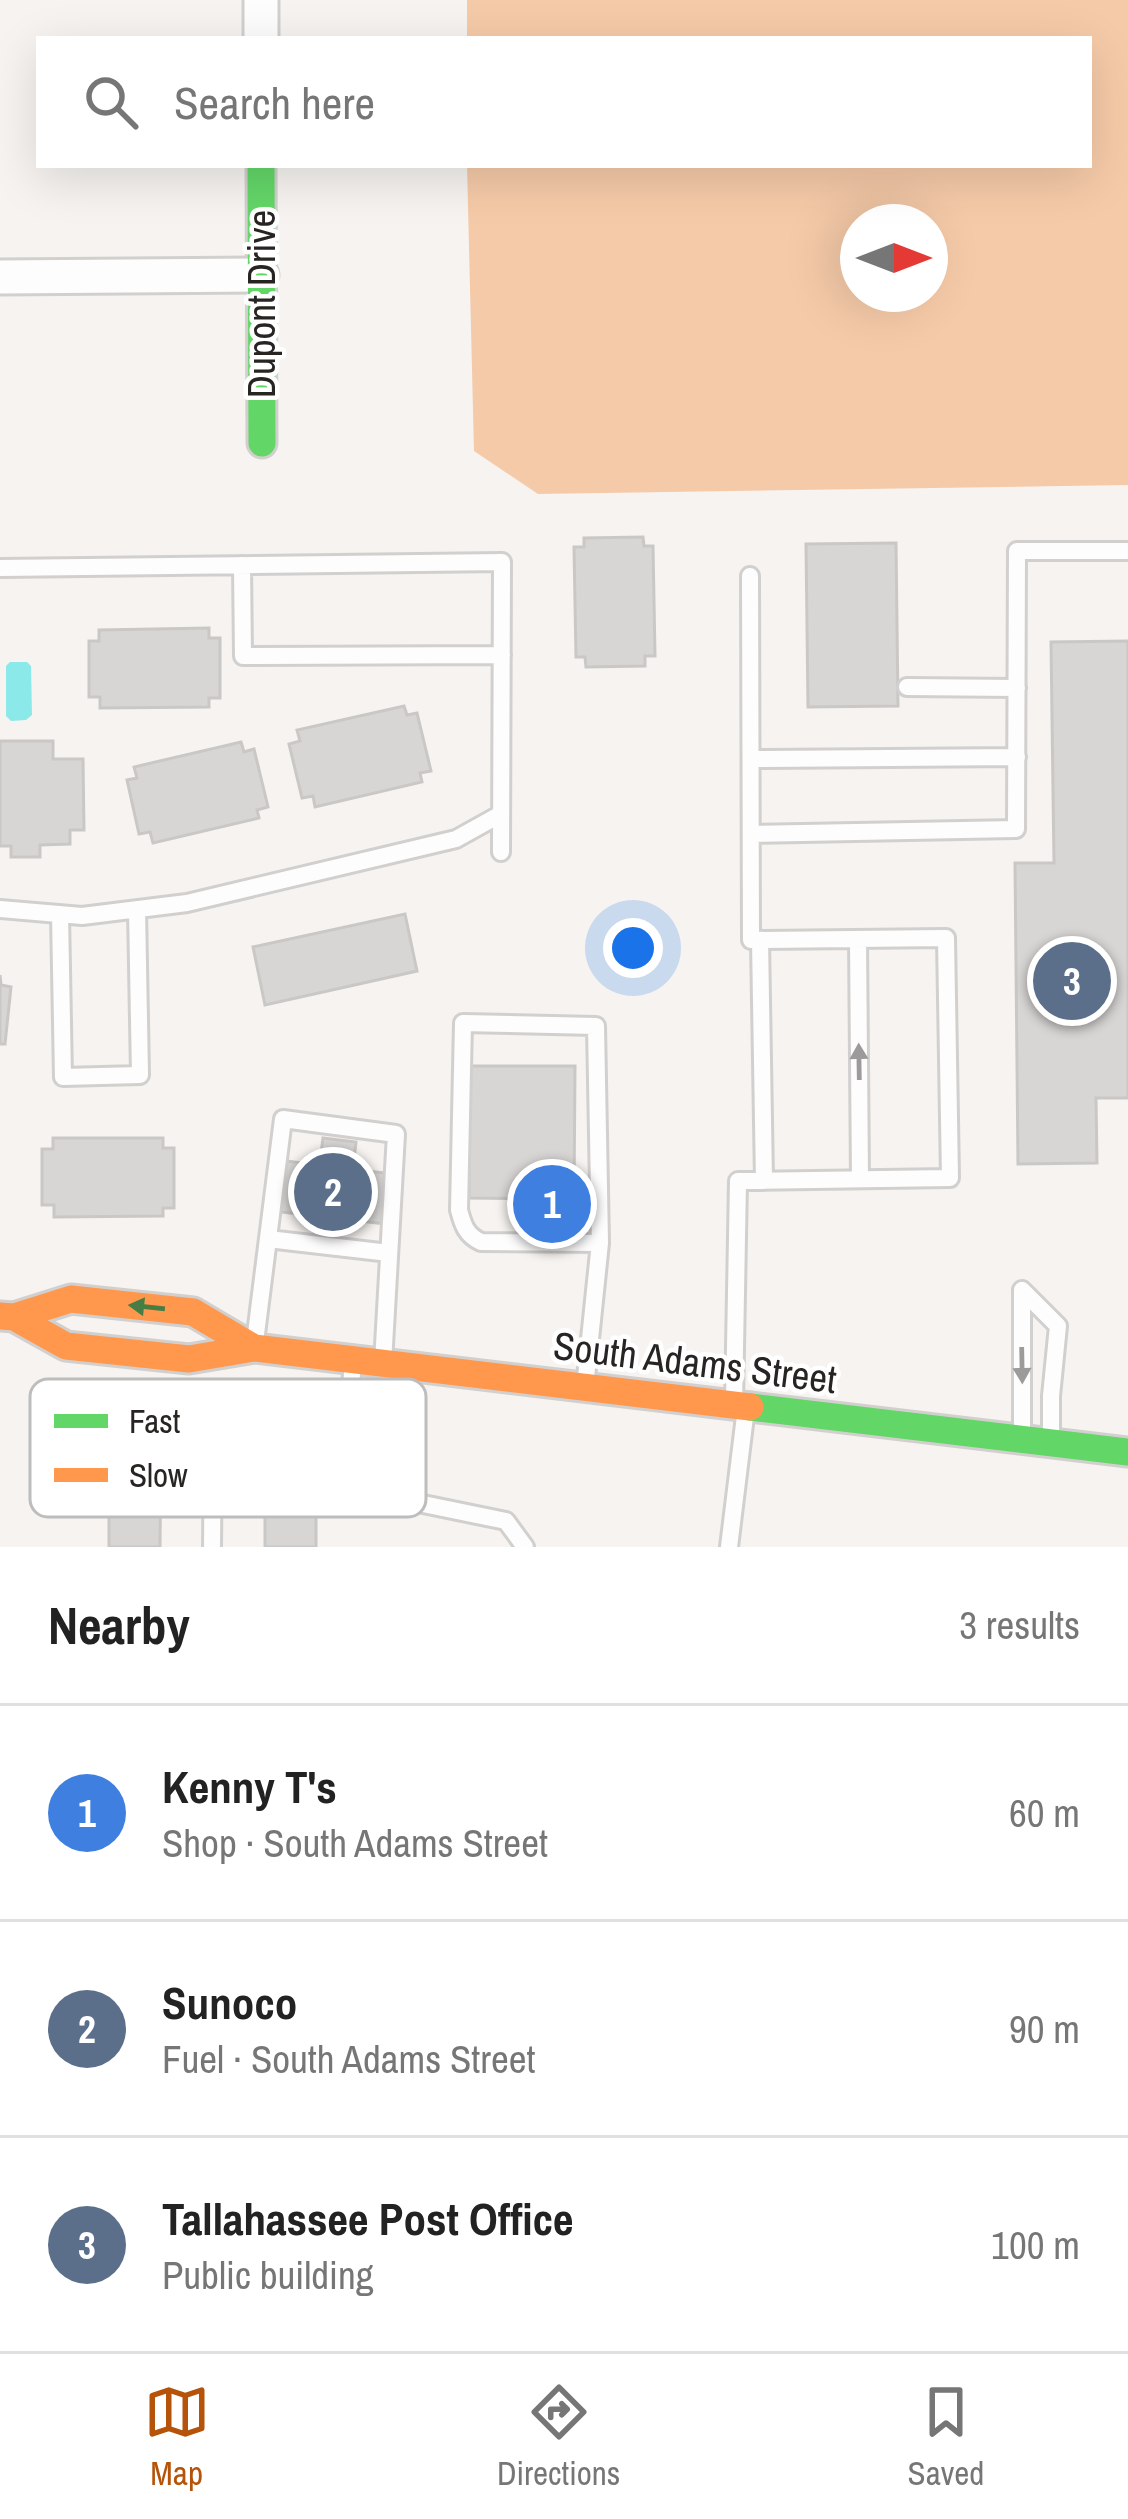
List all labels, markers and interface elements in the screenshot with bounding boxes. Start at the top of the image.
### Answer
search box [36,36,1092,168]
icon: search [78,69,144,135]
text: Search here [174,72,375,133]
north arrow [840,204,948,312]
street label: Dupont Drive [235,210,287,398]
your location [603,918,663,978]
pin: 3 [1033,936,1111,1026]
one-way arrow [849,1042,869,1080]
pin: 2 [294,1147,372,1237]
pin: 1 [513,1159,591,1249]
one-way arrow [128,1297,165,1316]
street label: South Adams Street [551,1319,839,1405]
one-way arrow [1012,1347,1032,1385]
legend [30,1379,426,1517]
text: Fast [129,1399,180,1443]
text: Slow [129,1453,188,1497]
text: Nearby [48,1591,190,1660]
text: 3 results [959,1599,1080,1651]
text: Kenny T's [162,1756,337,1817]
text: 1 [78,1787,96,1839]
text: 60 m [1009,1787,1080,1839]
text: Shop · South Adams Street [162,1817,548,1869]
text: Sunoco [162,1972,297,2033]
text: 2 [78,2003,96,2055]
text: 90 m [1009,2003,1080,2055]
text: Fuel · South Adams Street [162,2033,535,2085]
text: Tallahassee Post Office [162,2188,574,2249]
text: 3 [78,2219,96,2271]
text: 100 m [991,2219,1080,2271]
text: Public building [162,2249,374,2301]
tab: Map [144,2379,210,2495]
tab: Directions [497,2379,620,2495]
tab: Saved [908,2379,984,2495]

